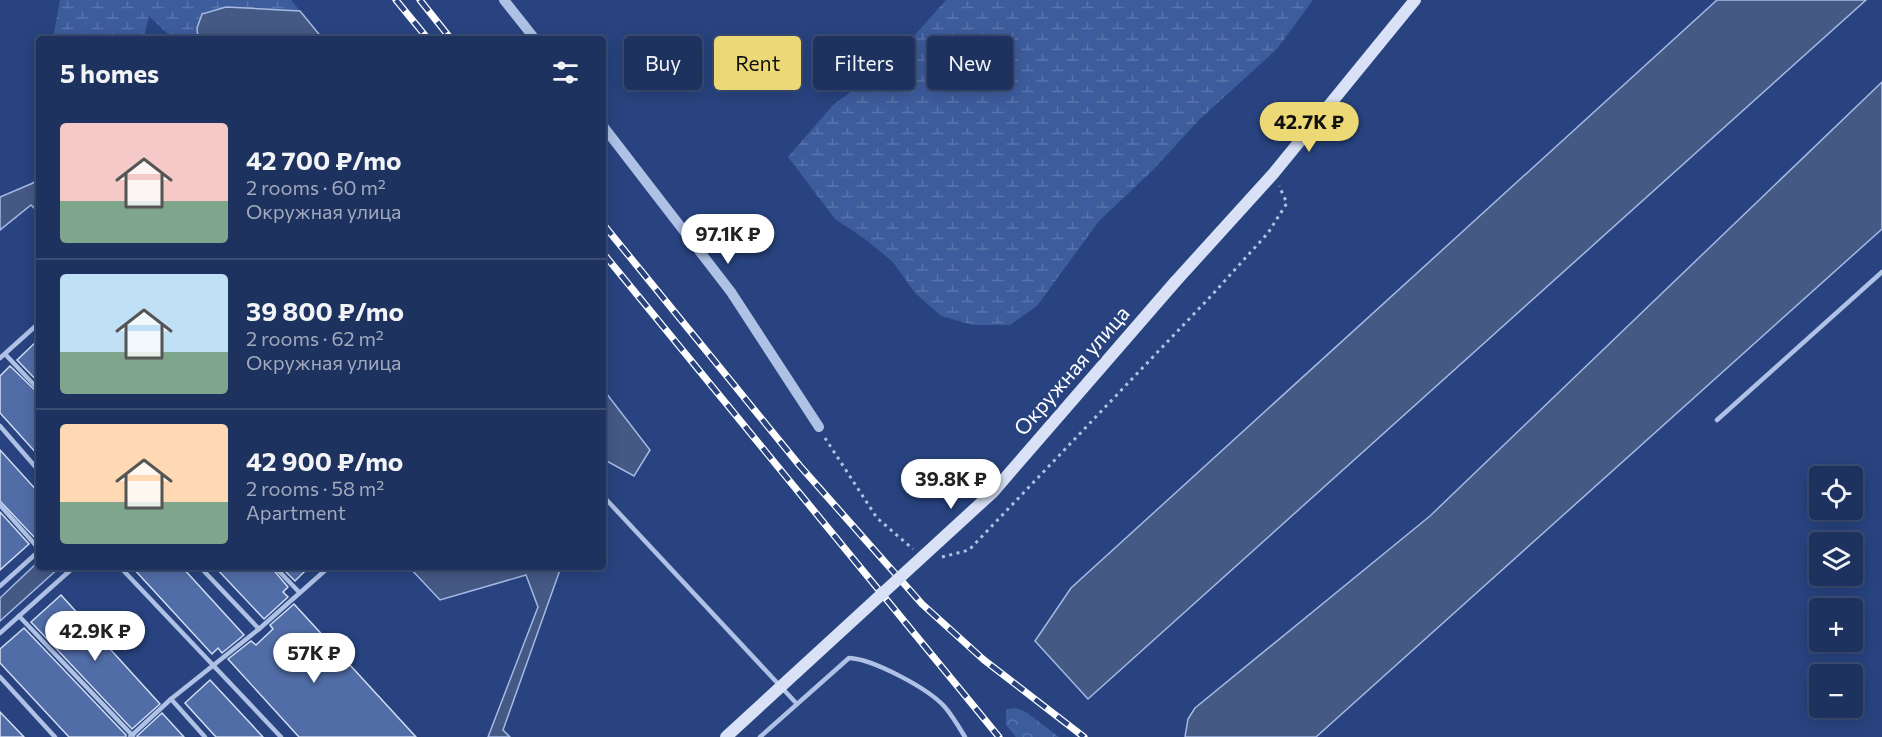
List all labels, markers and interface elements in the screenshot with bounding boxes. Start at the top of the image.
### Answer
chip: Buy [624,36,702,90]
chip: Rent [714,36,801,90]
chip: Filters [813,36,915,90]
chip: New [927,36,1013,90]
icon: filters [549,56,582,89]
text: 5 homes [60,57,159,88]
pin: 42.7K ₽ [1254,102,1364,153]
text: 42.7K ₽ [1274,109,1344,133]
text: 42 700 ₽/mo [246,144,401,175]
icon: home [108,147,180,219]
text: 2 rooms · 60 m² [246,175,386,199]
text: Окружная улица [246,199,402,223]
pin: 97.1K ₽ [673,214,783,265]
text: 97.1K ₽ [695,221,761,245]
text: 39 800 ₽/mo [246,295,404,326]
icon: home [108,298,180,370]
street label: Окружная улица [1008,300,1134,440]
text: 2 rooms · 62 m² [246,326,384,350]
text: Окружная улица [246,350,402,374]
text: 42 900 ₽/mo [246,445,403,476]
icon: home [108,448,180,520]
pin: 39.8K ₽ [896,459,1006,510]
text: 39.8K ₽ [915,466,987,490]
map controls [1809,466,1863,718]
button: locate [1809,466,1863,520]
text: 2 rooms · 58 m² [246,476,384,500]
text: Apartment [246,500,346,524]
button: layers [1809,532,1863,586]
button: + [1809,598,1863,652]
pin: 42.9K ₽ [40,611,150,662]
text: 42.9K ₽ [59,618,131,642]
pin: 57K ₽ [272,633,356,684]
text: 57K ₽ [287,640,341,664]
button: − [1809,664,1863,718]

